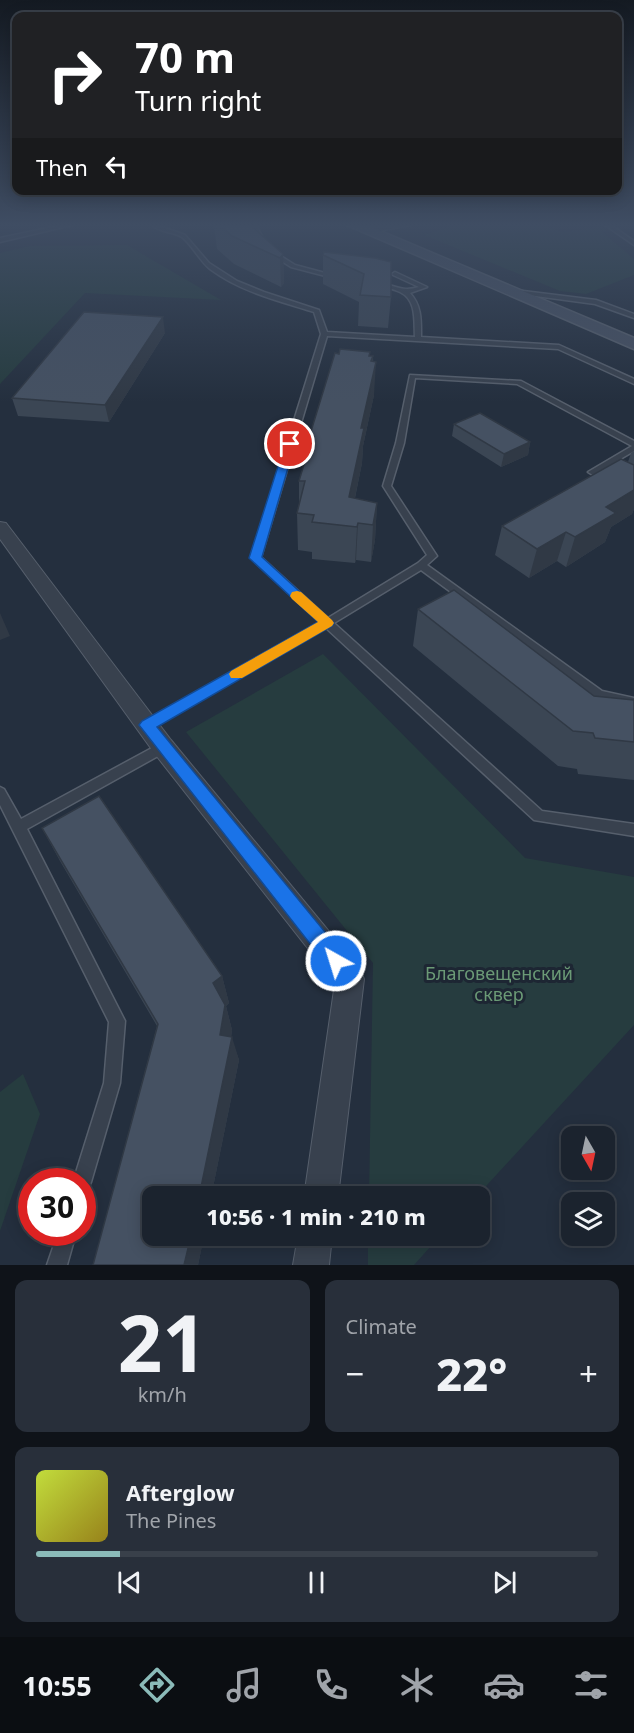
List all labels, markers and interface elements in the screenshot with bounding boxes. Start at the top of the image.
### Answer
text: 70 m [135,28,235,85]
icon: right [36,36,114,114]
text: Turn right [135,82,261,119]
icon: left [100,150,133,183]
text: Then [36,152,88,182]
pin [264,418,315,469]
icon: arrive [273,427,306,460]
position arrow [304,929,368,993]
park label: Благовещенский сквер [425,961,573,1006]
north arrow [561,1126,615,1180]
map controls [561,1126,615,1246]
speed limit sign: 30 [18,1168,96,1246]
button: layers [561,1192,615,1246]
text: 10:56 · 1 min · 210 m [206,1201,426,1231]
text: 21 [118,1289,207,1395]
text: Climate [346,1313,417,1340]
text: 22° [436,1343,507,1404]
text: − [346,1351,364,1396]
text: + [579,1351,598,1396]
text: km/h [138,1381,187,1408]
text: Afterglow [126,1477,235,1507]
text: The Pines [126,1507,216,1534]
icon: previous [113,1566,146,1599]
icon: pause [300,1566,333,1599]
icon: next [488,1566,521,1599]
icon: directions [136,1664,178,1706]
icon: music [223,1664,265,1706]
icon: phone [310,1664,352,1706]
icon: climate [396,1664,438,1706]
icon: car [483,1664,525,1706]
icon: filters [570,1664,612,1706]
text: 10:55 [22,1667,92,1704]

